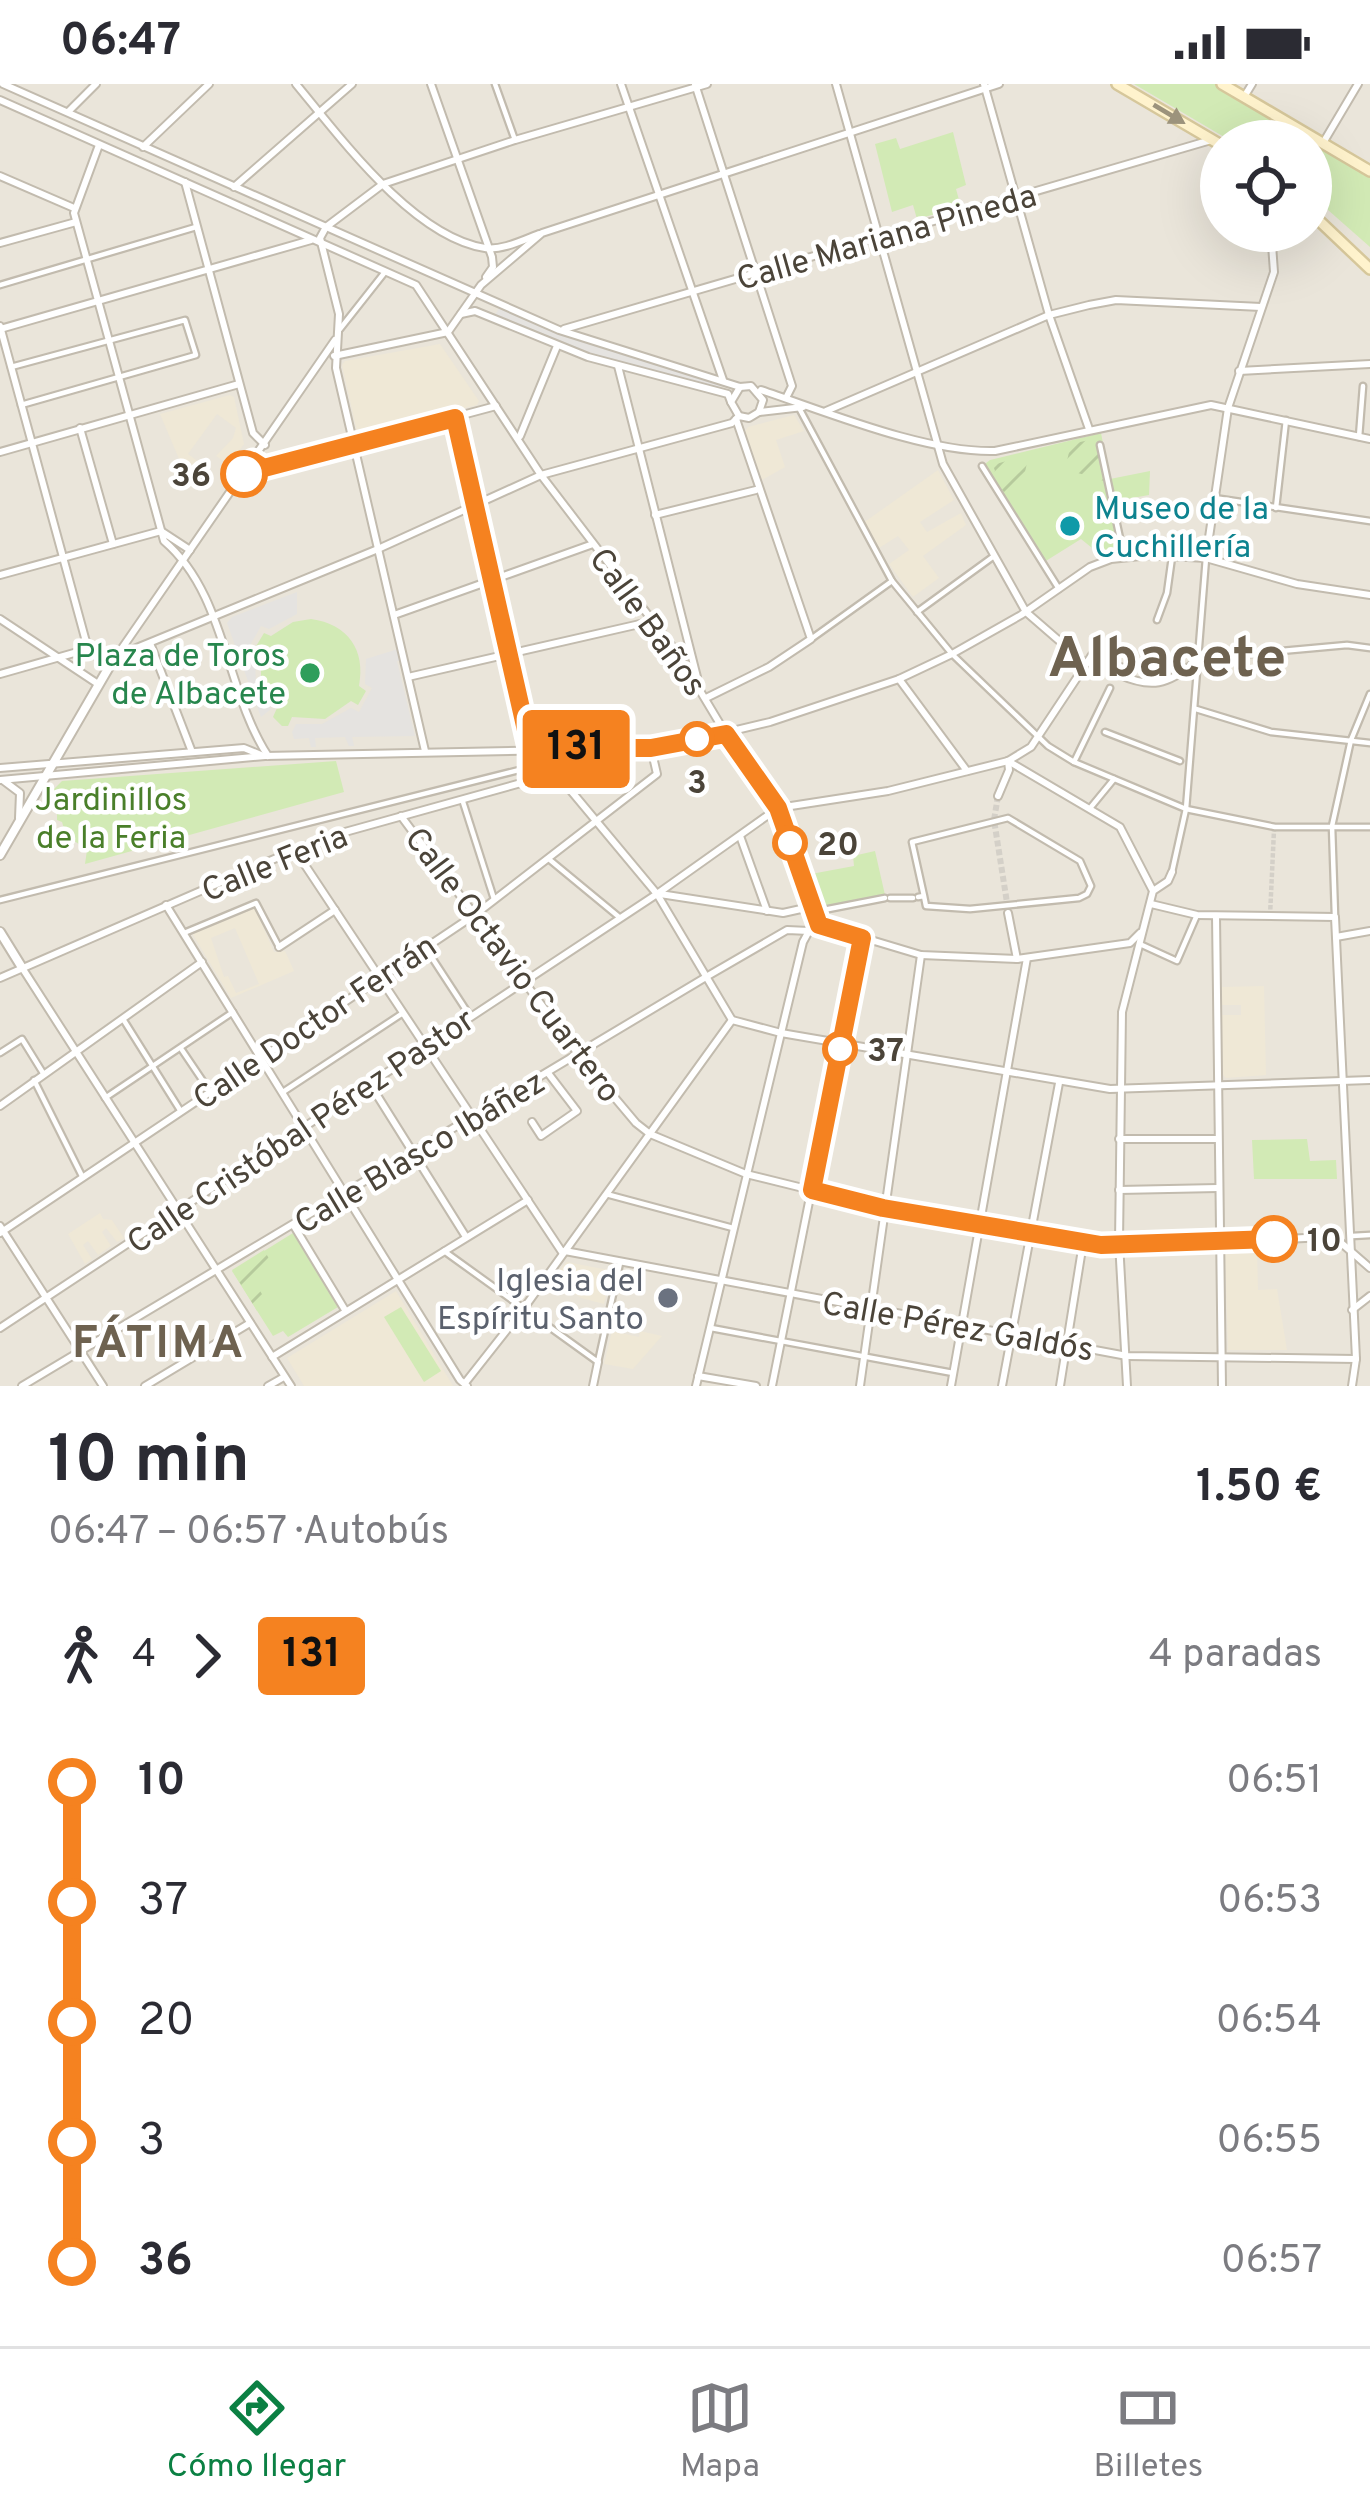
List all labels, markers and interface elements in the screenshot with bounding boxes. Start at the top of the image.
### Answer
text: 06:47 [60,14,181,71]
one-way arrow [1152,103,1186,124]
map controls [1200,120,1332,252]
button: locate [1200,120,1332,252]
street label: Calle Mariana Pineda [732,177,1042,303]
marker: 36 [222,452,266,496]
place label: 36 [171,457,211,499]
place label: Museo de la Cuchillería [1094,490,1269,570]
marker: Museo de la Cuchillería [1057,513,1083,539]
street label: Calle Baños [578,541,714,706]
district label: Albacete [1048,626,1286,698]
place label: Plaza de Toros de Albacete [75,637,286,717]
marker: Plaza de Toros de Albacete [297,660,323,686]
line badge: 131 [507,710,645,788]
text: 131 [547,722,605,775]
marker: 3 [681,723,713,755]
place label: 3 [687,764,707,806]
park label: Jardinillos de la Feria [35,781,187,861]
street label: Calle Feria [196,817,355,914]
street label: Calle Octavio Cuartero [393,820,628,1113]
place label: 20 [817,826,859,868]
marker: 20 [774,827,806,859]
street label: Calle Doctor Ferrán [186,927,446,1121]
street label: Calle Cristóbal Pérez Pastor [120,1001,484,1266]
place label: 37 [867,1032,904,1074]
marker: 37 [824,1033,856,1065]
street label: Calle Blasco Ibáñez [288,1063,554,1246]
marker: 10 [1252,1217,1296,1261]
place label: 10 [1307,1222,1342,1264]
place label: Iglesia del Espíritu Santo [437,1262,644,1342]
street label: Calle Pérez Galdós [818,1284,1096,1374]
marker: Iglesia del Espíritu Santo [655,1285,681,1311]
district label: FÁTIMA [72,1314,246,1374]
text: 10 min [48,1422,250,1505]
text: 1.50 € [1196,1460,1322,1517]
text: 06:47 – 06:57 · Autobús [48,1509,449,1558]
icon: walk [48,1623,114,1689]
icon: forward [174,1623,240,1689]
text: 131 [282,1629,341,1682]
text: 4 [132,1632,156,1681]
text: 4 paradas [1149,1632,1322,1681]
text: 10 [138,1754,186,1811]
text: 06:51 [1226,1758,1322,1807]
text: 37 [138,1874,188,1931]
text: 06:53 [1217,1878,1322,1927]
text: 20 [138,1994,194,2051]
text: 06:54 [1216,1998,1322,2047]
text: 3 [138,2114,165,2171]
text: 06:55 [1216,2118,1322,2167]
text: 36 [138,2234,193,2291]
text: 06:57 [1221,2238,1322,2287]
tab: Cómo llegar [167,2375,346,2489]
tab: Mapa [680,2375,760,2489]
tab: Billetes [1093,2375,1203,2489]

